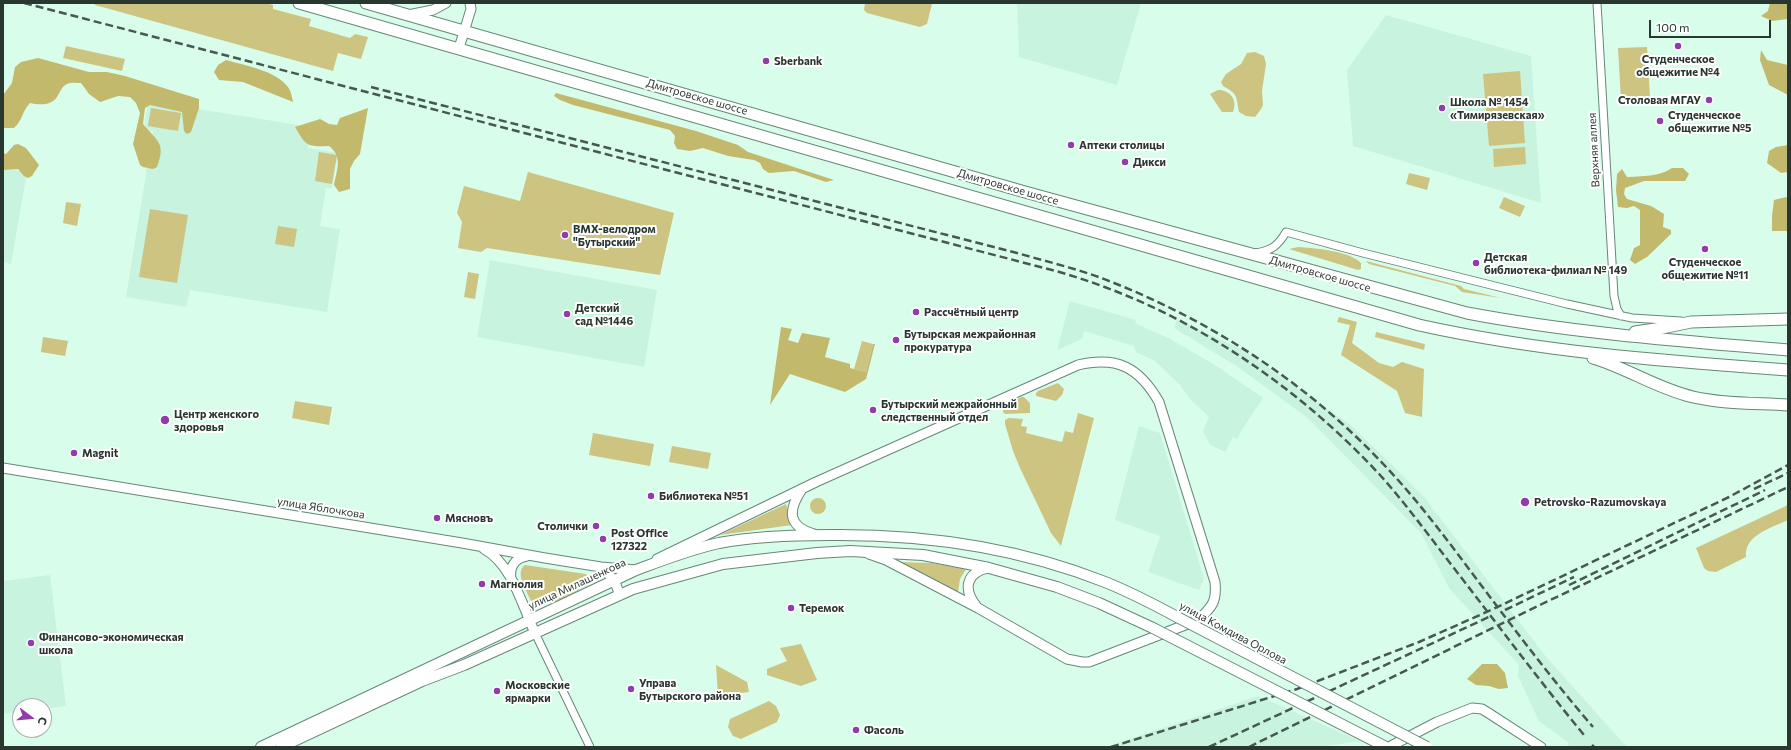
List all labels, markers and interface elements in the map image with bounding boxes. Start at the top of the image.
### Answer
scale bar [1651,12,1773,38]
text: 100 m [1656,20,1690,34]
marker: Студенческое общежитие №4 [1673,41,1683,51]
place label: Студенческое общежитие №4 [1636,52,1720,78]
place label: Sberbank [774,54,822,68]
marker: Sberbank [761,56,771,66]
street label: Дмитровское шоссе [645,76,749,118]
place label: Столовая МГАУ [1618,93,1701,107]
place label: Школа № 1454 «Тимирязевская» [1450,95,1545,121]
marker: Столовая МГАУ [1704,95,1714,105]
marker: Школа № 1454 «Тимирязевская» [1437,103,1447,113]
place label: Студенческое общежитие №5 [1668,108,1751,134]
street label: Верхняя аллея [1585,112,1603,188]
marker: Студенческое общежитие №5 [1655,116,1665,126]
place label: Аптеки столицы [1079,138,1164,152]
marker: Аптеки столицы [1066,140,1076,150]
place label: Дикси [1133,155,1166,169]
marker: Дикси [1120,157,1130,167]
street label: Дмитровское шоссе [956,166,1060,208]
place label: BMX-велодром "Бутырский" [573,222,656,248]
marker: BMX-велодром "Бутырский" [560,230,570,240]
marker: Студенческое общежитие №11 [1700,244,1710,254]
place label: Детская библиотека-филиал № 149 [1484,250,1627,276]
street label: Дмитровское шоссе [1268,253,1372,295]
place label: Студенческое общежитие №11 [1662,255,1748,281]
marker: Детская библиотека-филиал № 149 [1471,258,1481,268]
place label: Детский сад №1446 [575,301,633,327]
place label: Рассчётный центр [924,305,1019,319]
marker: Рассчётный центр [911,307,921,317]
marker: Детский сад №1446 [562,309,572,319]
place label: Бутырская межрайонная прокуратура [904,327,1036,353]
marker: Бутырская межрайонная прокуратура [891,335,901,345]
place label: Бутырский межрайонный следственный отдел [881,397,1017,423]
marker: Бутырский межрайонный следственный отдел [868,405,878,415]
place label: Центр женского здоровья [174,407,259,433]
marker: Центр женского здоровья [159,414,171,426]
place label: Magnit [82,446,118,460]
marker: Magnit [69,448,79,458]
place label: Библиотека №51 [659,489,748,503]
marker: Библиотека №51 [646,491,656,501]
street label: улица Яблочкова [276,495,366,521]
place label: Petrovsko-Razumovskaya [1534,495,1666,509]
marker: Petrovsko-Razumovskaya [1519,496,1531,508]
place label: Мясновъ [445,511,493,525]
marker: Мясновъ [432,513,442,523]
place label: Столички [537,519,588,533]
marker: Столички [591,521,601,531]
place label: Post Office 127322 [611,526,668,552]
marker: Post Office 127322 [598,534,608,544]
street label: улица Милашенкова [526,556,628,612]
place label: Магнолия [490,577,543,591]
marker: Магнолия [477,579,487,589]
street label: улица Комдива Орлова [1177,599,1289,667]
place label: Теремок [799,601,844,615]
marker: Теремок [786,603,796,613]
place label: Финансово-экономическая школа [39,630,184,656]
marker: Финансово-экономическая школа [26,638,36,648]
place label: Управа Бутырского района [639,676,741,702]
place label: Московские ярмарки [505,678,570,704]
marker: Управа Бутырского района [626,684,636,694]
marker: Московские ярмарки [492,686,502,696]
north arrow [12,698,52,738]
text: С [36,716,50,727]
place label: Фасоль [864,723,904,737]
marker: Фасоль [851,725,861,735]

